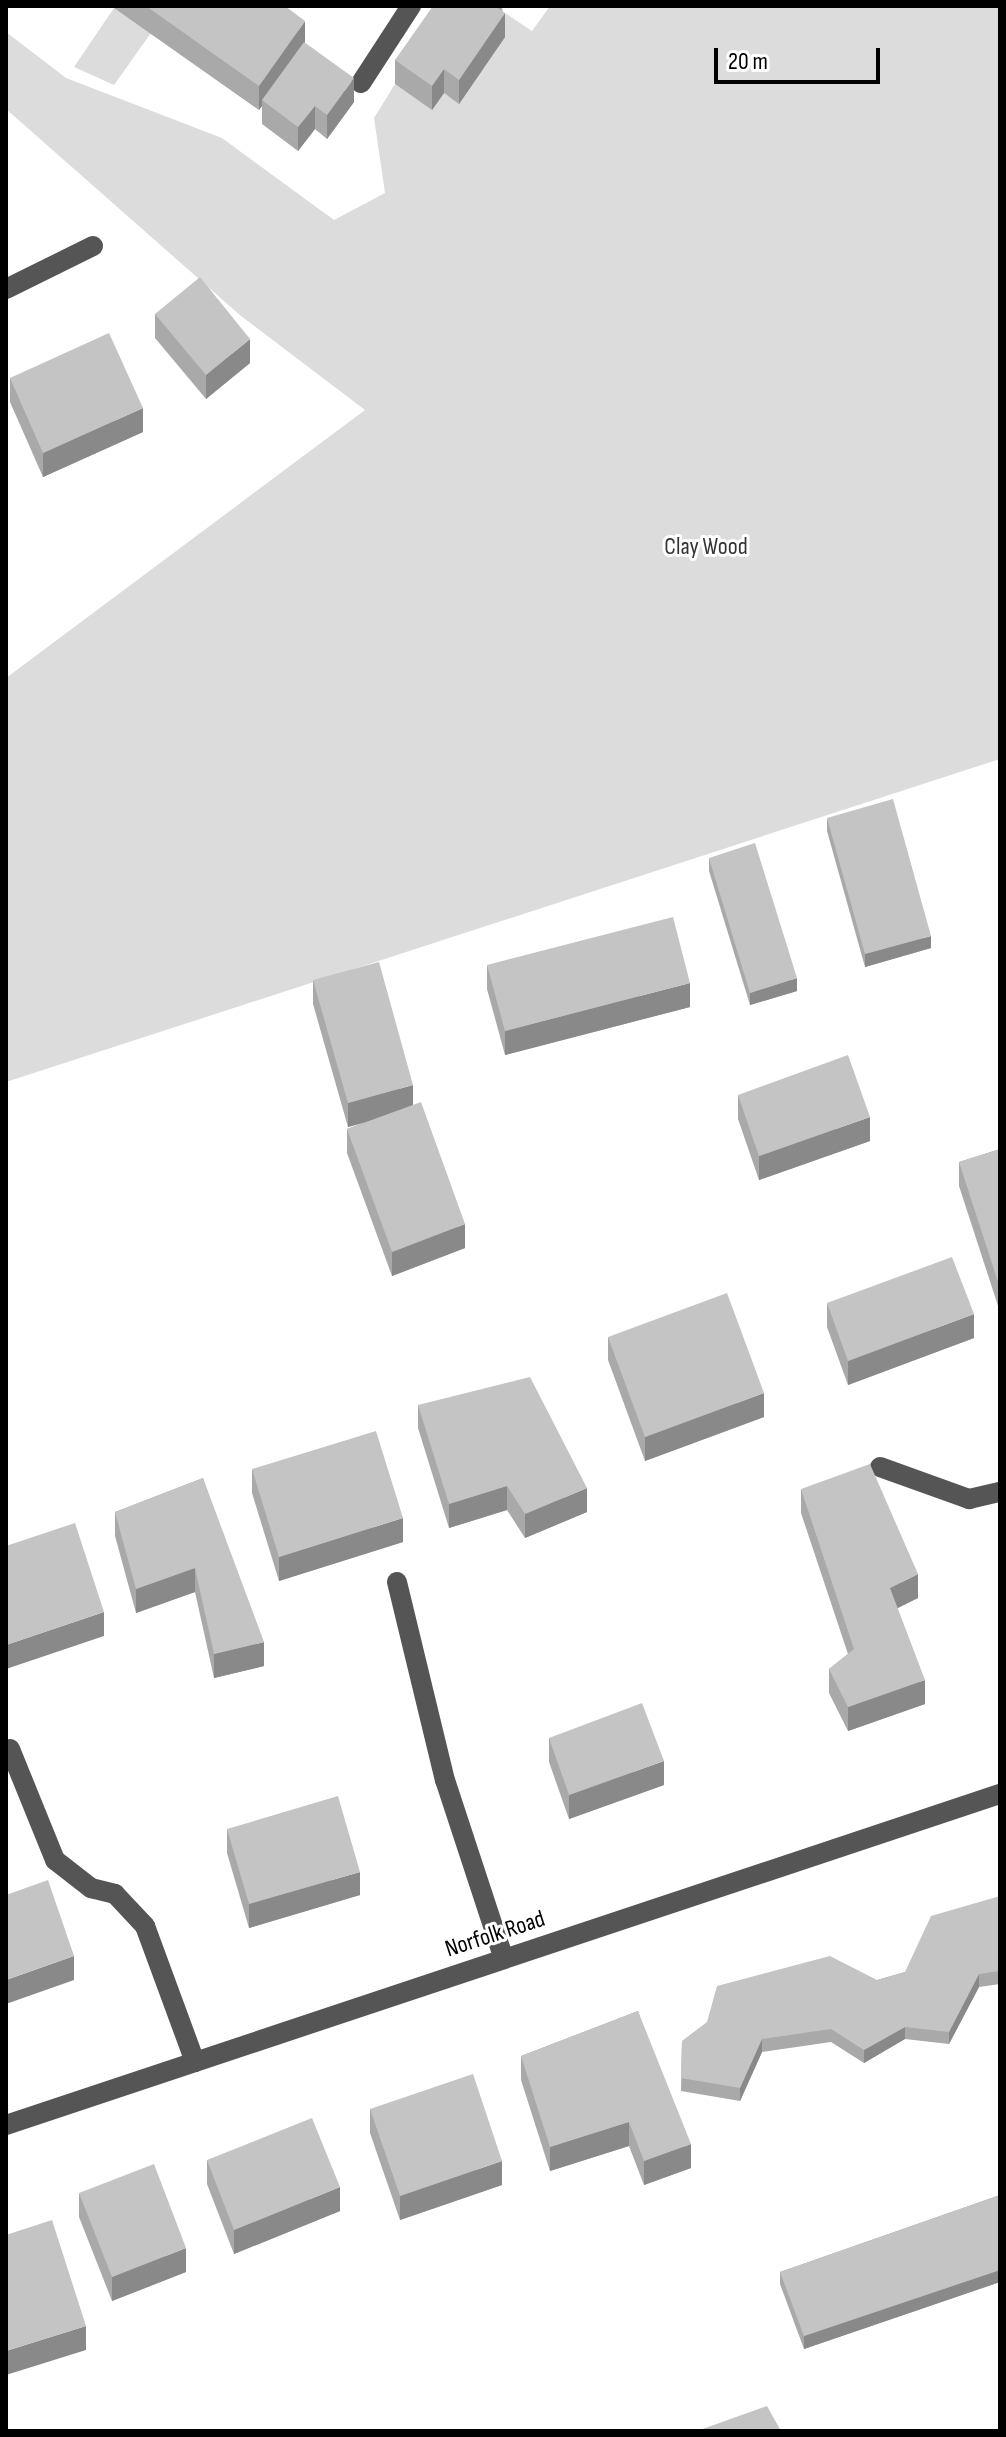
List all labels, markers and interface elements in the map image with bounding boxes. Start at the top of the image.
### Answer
scale bar [718,32,884,82]
text: 20 m [728,47,768,76]
park label: Clay Wood [664,533,748,561]
street label: Norfolk Road [441,1904,549,1964]

